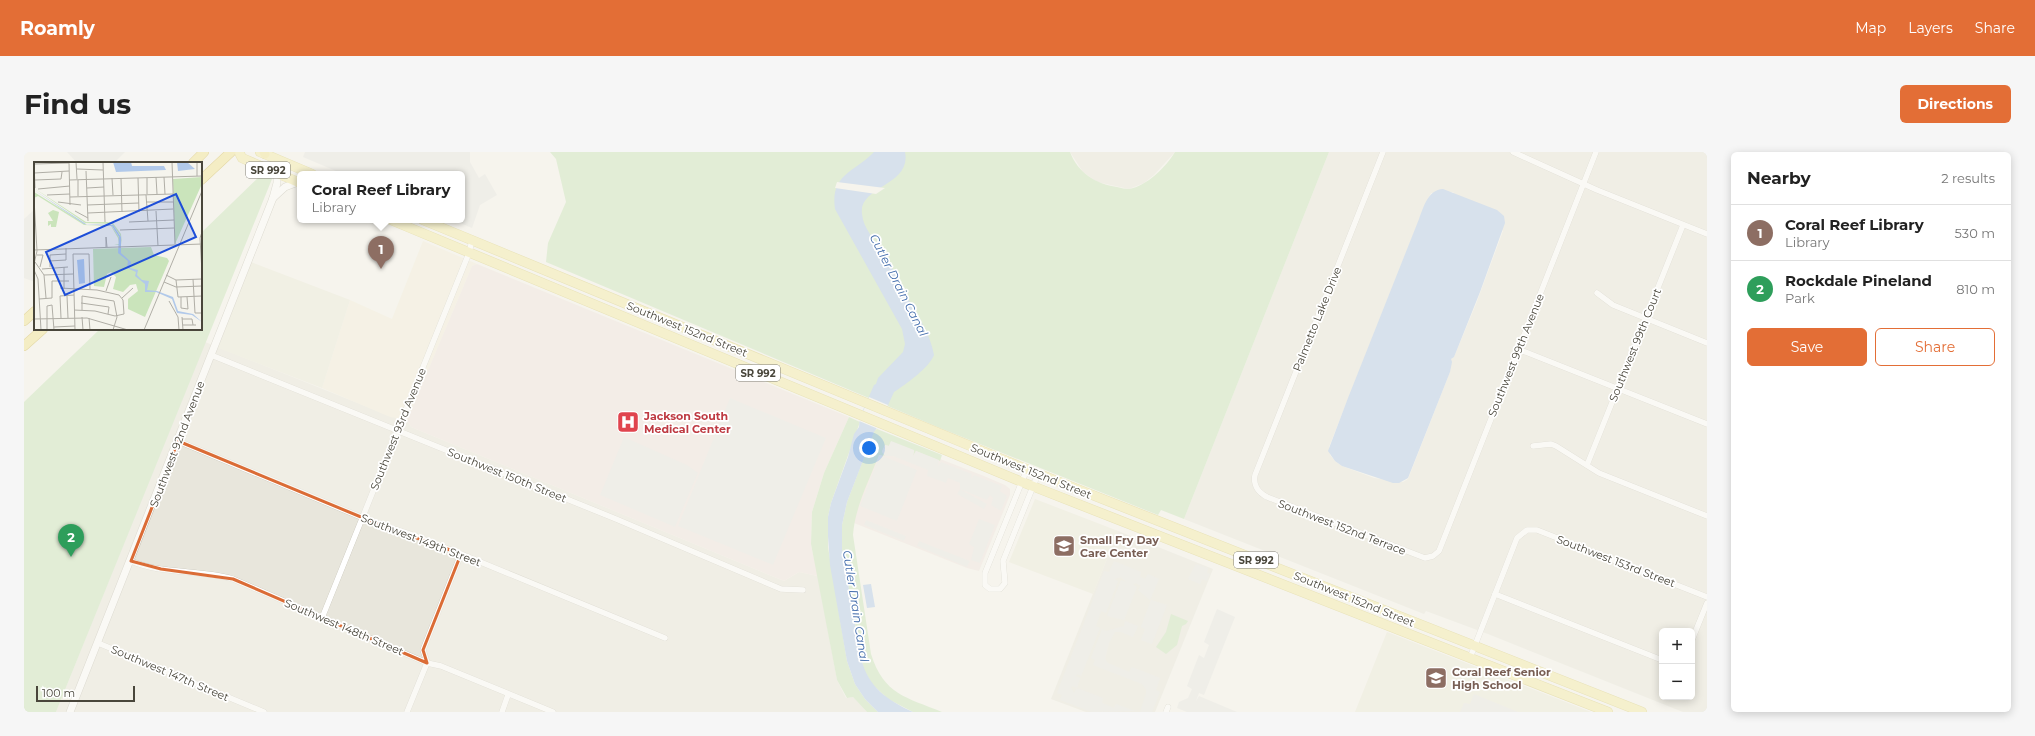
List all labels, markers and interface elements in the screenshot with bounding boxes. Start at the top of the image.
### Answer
text: Roamly [20,17,95,40]
text: Map [1855,19,1886,37]
text: Layers [1908,19,1953,37]
text: Share [1975,19,2015,37]
button: Directions [1900,85,2011,123]
text: Find us [24,87,131,121]
inset map [34,162,202,330]
road number: SR 992 [246,162,290,178]
text: Nearby [1747,168,1811,188]
text: 2 results [1941,170,1995,186]
popup [297,171,465,223]
text: Coral Reef Library [312,180,450,199]
text: Library [312,199,356,215]
text: Coral Reef Library [1785,215,1924,234]
text: 1 [1757,225,1763,241]
text: 530 m [1955,225,1995,241]
water label: Cutler Drain Canal [867,231,932,339]
text: Library [1785,234,1830,250]
pin: 1 [368,236,394,269]
street label: Palmetto Lake Drive [1290,264,1345,373]
text: Rockdale Pineland [1785,271,1932,290]
text: 2 [1756,281,1764,297]
text: 810 m [1956,281,1995,297]
street label: Southwest 99th Court [1606,286,1664,404]
text: Park [1785,290,1815,306]
street label: Southwest 99th Avenue [1485,291,1547,419]
street label: Southwest 152nd Street [625,298,750,360]
button: Save [1747,328,1867,366]
button: Share [1875,328,1995,366]
street label: Southwest 93rd Avenue [367,365,429,492]
road number: SR 992 [736,365,780,381]
street label: Southwest 92nd Avenue [146,379,208,509]
hospital icon: Jackson South Medical Center [615,409,641,435]
place label: Jackson South Medical Center [643,409,731,436]
your location [859,438,879,458]
street label: Southwest 152nd Street [969,440,1094,502]
street label: Southwest 150th Street [445,445,569,506]
street label: Southwest 152nd Terrace [1276,496,1408,558]
street label: Southwest 149th Street [359,511,484,570]
pin: 2 [58,524,84,557]
street label: Southwest 153rd Street [1555,532,1678,590]
school or university icon: Small Fry Day Care Center [1051,533,1077,559]
place label: Small Fry Day Care Center [1080,533,1159,560]
water label: Cutler Drain Canal [840,549,872,664]
road number: SR 992 [1234,552,1278,568]
street label: Southwest 152nd Street [1292,568,1417,630]
street label: Southwest 148th Street [282,596,406,659]
map controls [1659,628,1695,700]
button: + [1659,628,1695,664]
street label: Southwest 147th Street [109,642,232,704]
button: − [1659,664,1695,700]
school or university icon: Coral Reef Senior High School [1423,665,1449,691]
place label: Coral Reef Senior High School [1452,665,1551,692]
scale bar [36,684,135,703]
text: 100 m [42,686,75,700]

